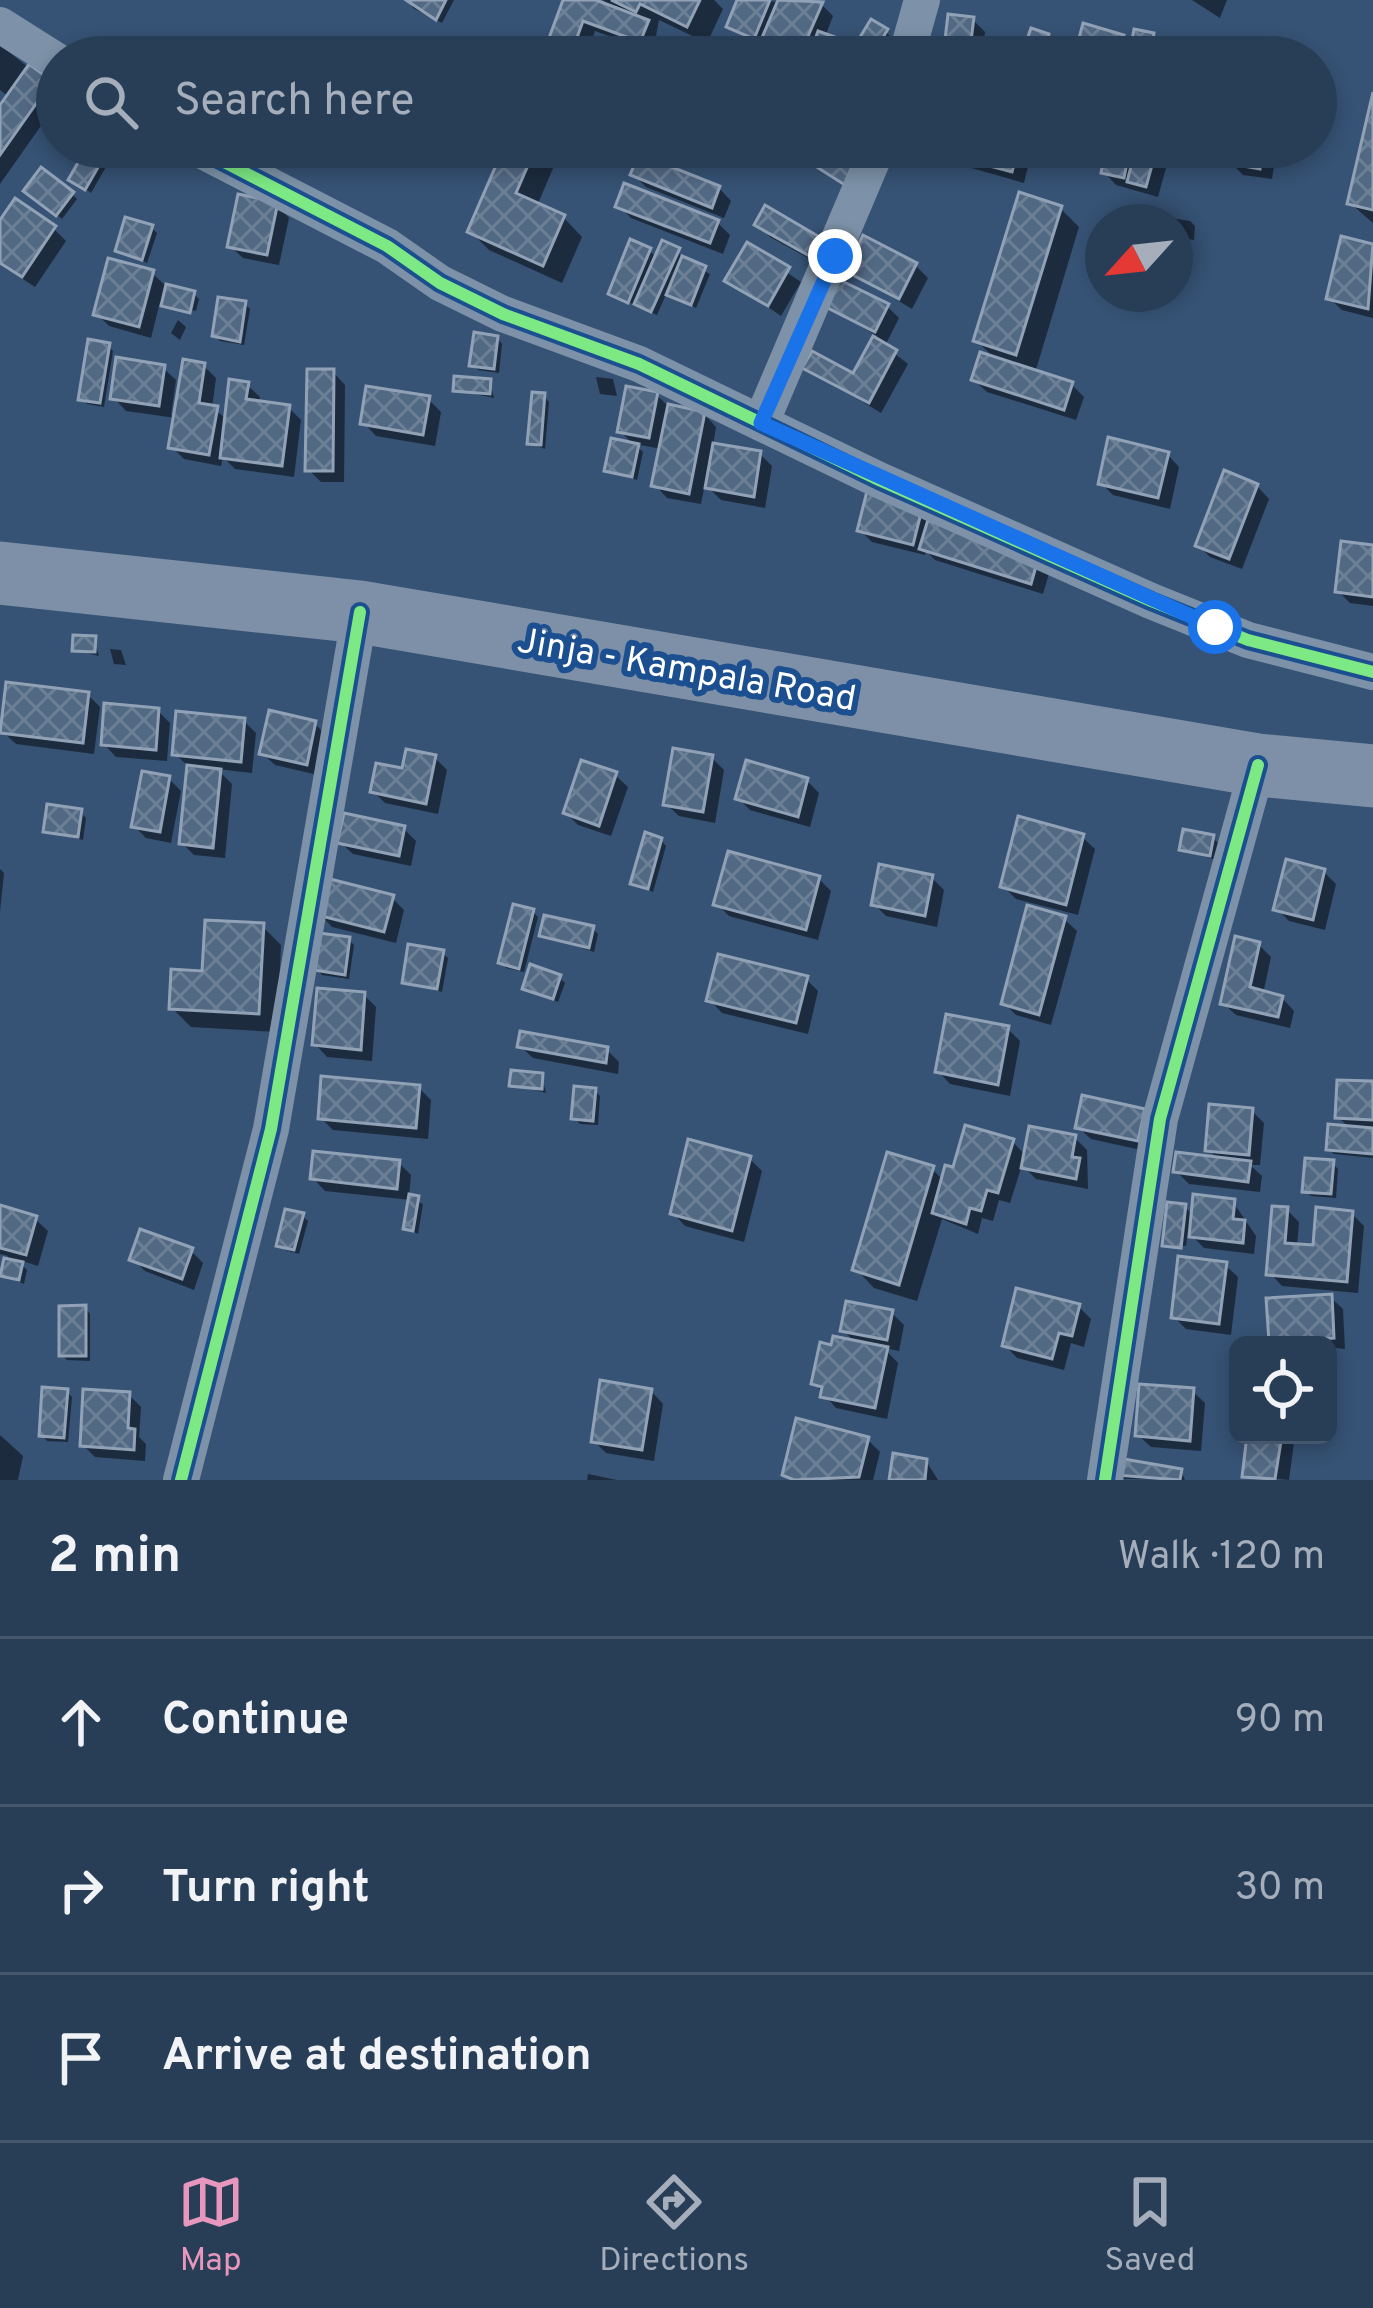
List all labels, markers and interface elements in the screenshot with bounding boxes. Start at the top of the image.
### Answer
search box [36,36,1337,168]
icon: search [78,69,144,135]
text: Search here [174,74,414,131]
north arrow [1085,204,1193,312]
route end [808,229,862,283]
route start [1188,600,1242,654]
street label: Jinja - Kampala Road [513,620,859,724]
map controls [1229,1336,1337,1444]
button: locate [1229,1336,1337,1444]
text: 2 min [48,1526,181,1591]
text: Walk · 120 m [1118,1534,1325,1583]
icon: ahead [48,1689,114,1755]
text: Continue [162,1693,349,1750]
text: 90 m [1235,1697,1325,1746]
icon: right [48,1857,114,1923]
text: Turn right [162,1861,370,1918]
text: 30 m [1235,1865,1325,1914]
icon: arrive [48,2025,114,2091]
text: Arrive at destination [162,2029,592,2086]
tab: Map [178,2169,244,2283]
tab: Directions [599,2169,749,2283]
tab: Saved [1105,2169,1195,2283]

